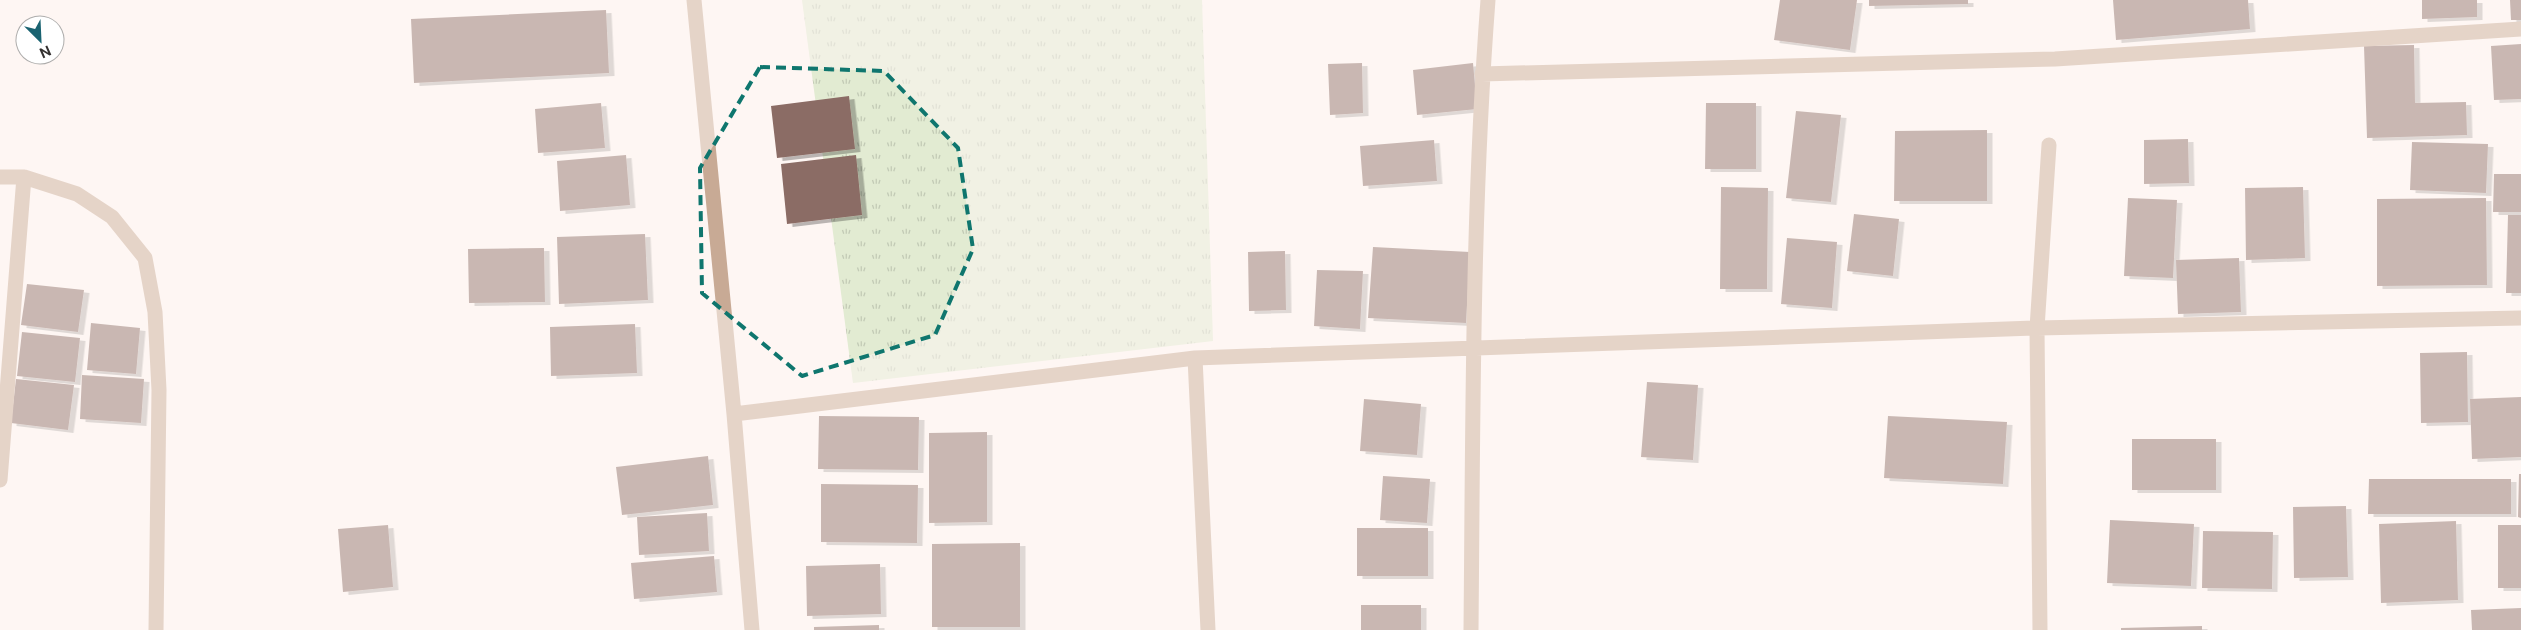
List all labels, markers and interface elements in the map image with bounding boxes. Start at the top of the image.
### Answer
north arrow [15,15,65,65]
text: N [37,42,54,61]

